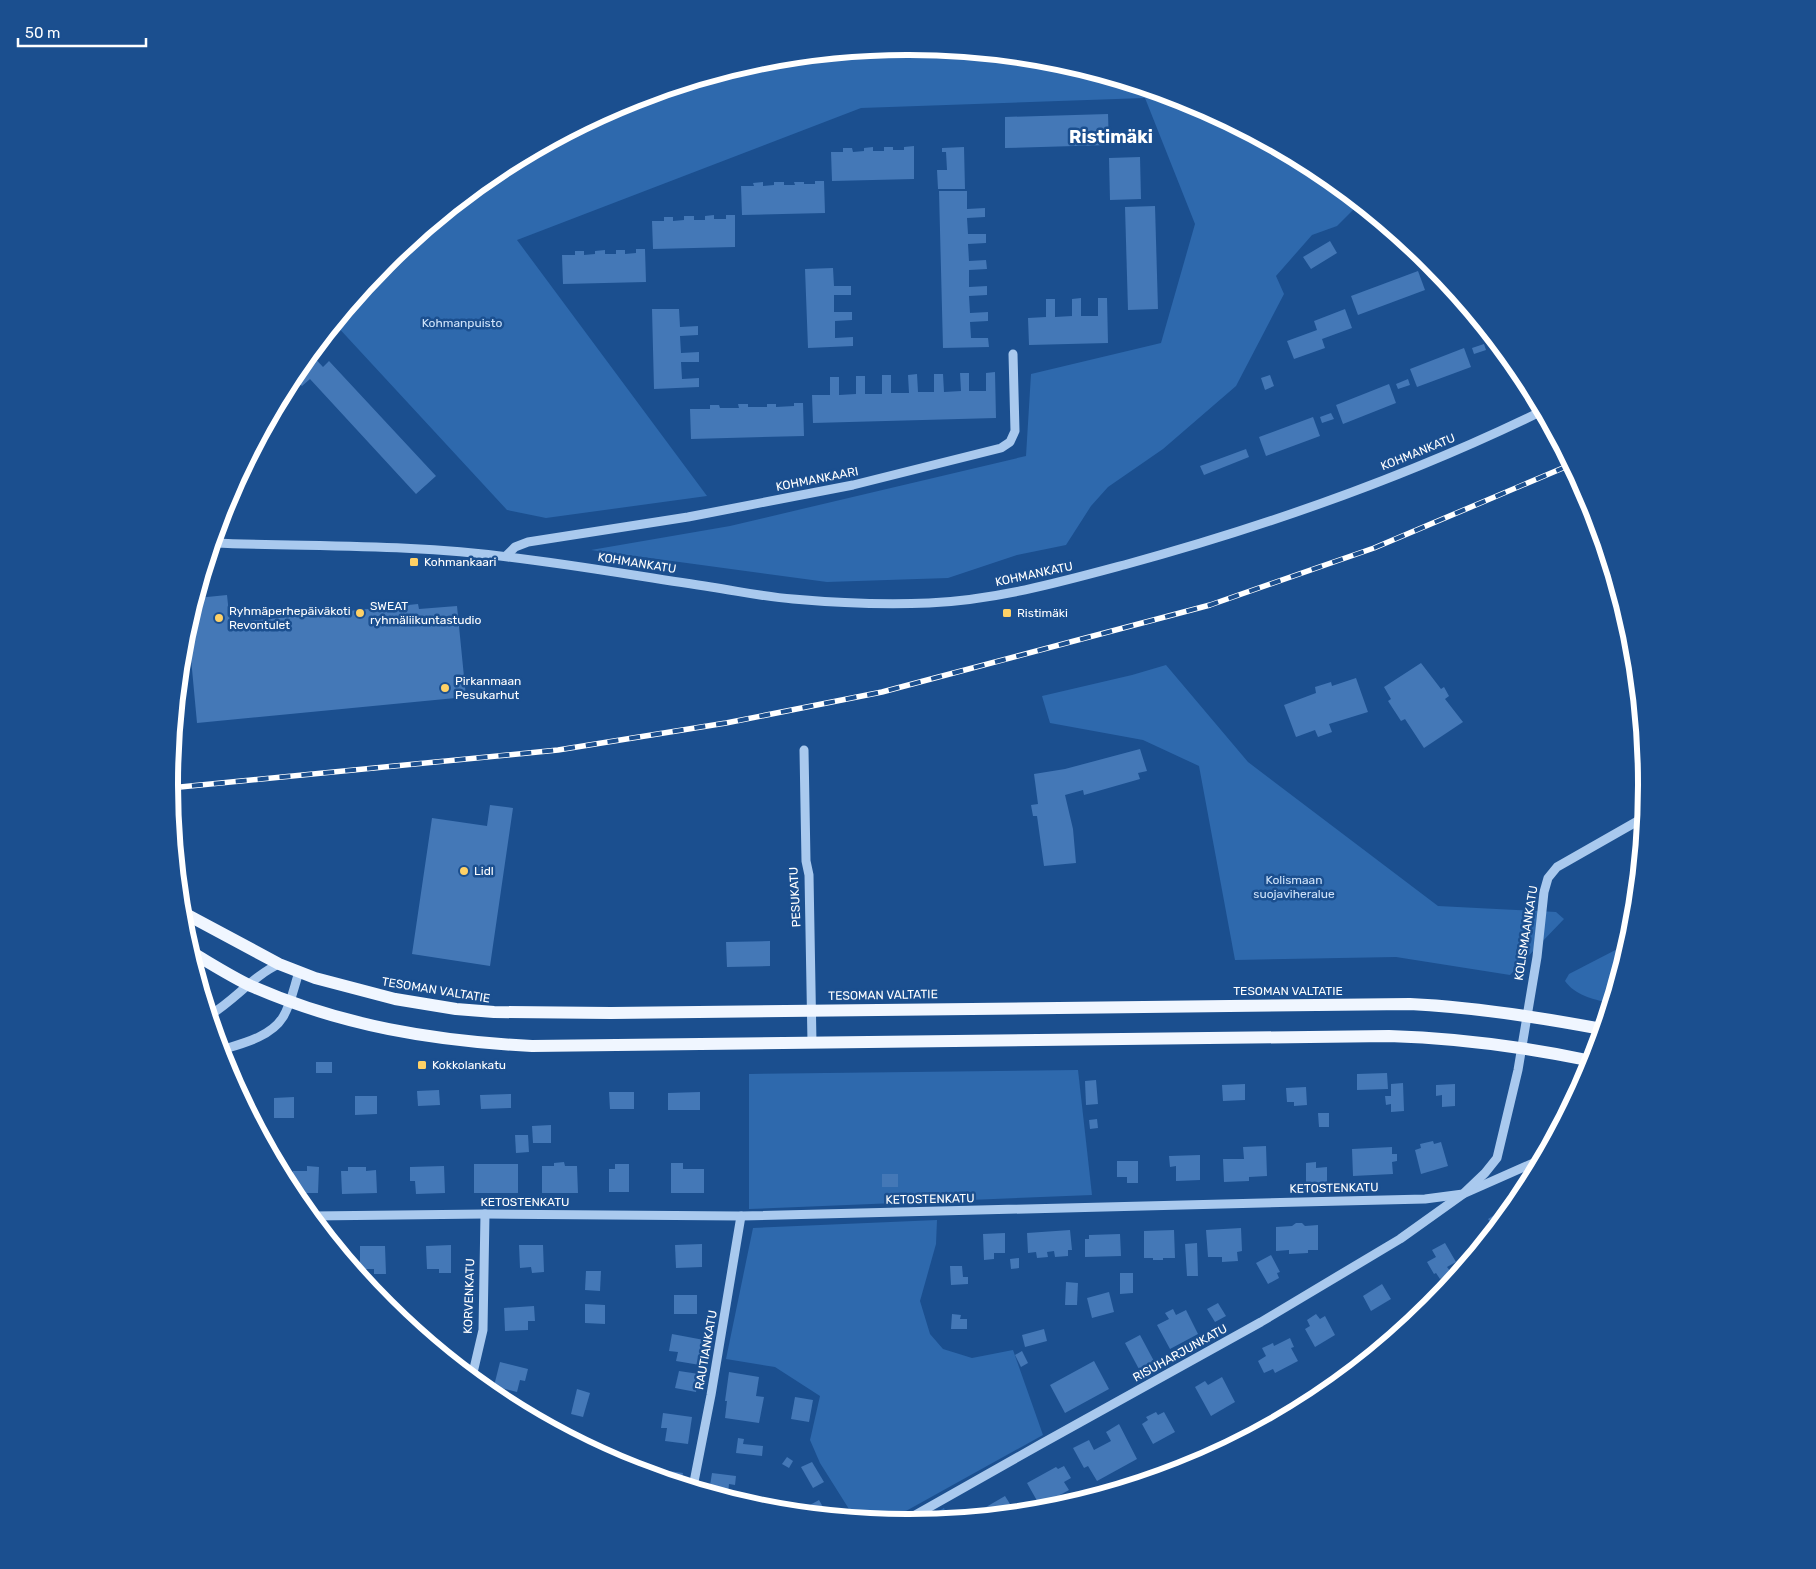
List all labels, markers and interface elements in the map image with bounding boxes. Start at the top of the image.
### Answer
scale bar [18,15,145,47]
text: 50 m [25,24,60,42]
district label: Ristimäki [1069,126,1153,148]
park label: Kohmanpuisto [422,316,502,330]
street label: KOHMANKATU [1379,431,1457,473]
street label: KOHMANKAARI [775,464,859,494]
street label: KOHMANKATU [597,550,677,576]
place label: Kohmankaari [424,555,496,569]
marker: Kohmankaari [408,556,420,568]
street label: KOHMANKATU [994,559,1074,589]
place label: SWEAT ryhmäliikuntastudio [370,599,481,627]
place label: Ryhmäperhepäiväkoti Revontulet [229,604,351,632]
place label: Ristimäki [1017,606,1068,620]
marker: SWEAT ryhmäliikuntastudio [354,607,366,619]
marker: Ristimäki [1001,607,1013,619]
marker: Ryhmäperhepäiväkoti Revontulet [213,612,225,624]
place label: Pirkanmaan Pesukarhut [455,674,521,702]
marker: Pirkanmaan Pesukarhut [439,682,451,694]
place label: Lidl [474,864,494,878]
marker: Lidl [458,865,470,877]
street label: PESUKATU [786,866,804,928]
park label: Kolismaan suojaviheralue [1253,873,1335,901]
street label: KOLISMAANKATU [1512,884,1540,982]
street label: TESOMAN VALTATIE [381,975,491,1005]
street label: TESOMAN VALTATIE [1233,984,1343,998]
street label: TESOMAN VALTATIE [828,987,938,1003]
place label: Kokkolankatu [432,1058,506,1072]
marker: Kokkolankatu [416,1059,428,1071]
street label: KETOSTENKATU [1289,1180,1379,1196]
street label: KETOSTENKATU [885,1191,975,1207]
street label: KETOSTENKATU [480,1195,570,1209]
street label: KORVENKATU [461,1258,477,1334]
street label: RAUTIANKATU [692,1309,720,1391]
street label: RISUHARJUNKATU [1130,1321,1230,1385]

